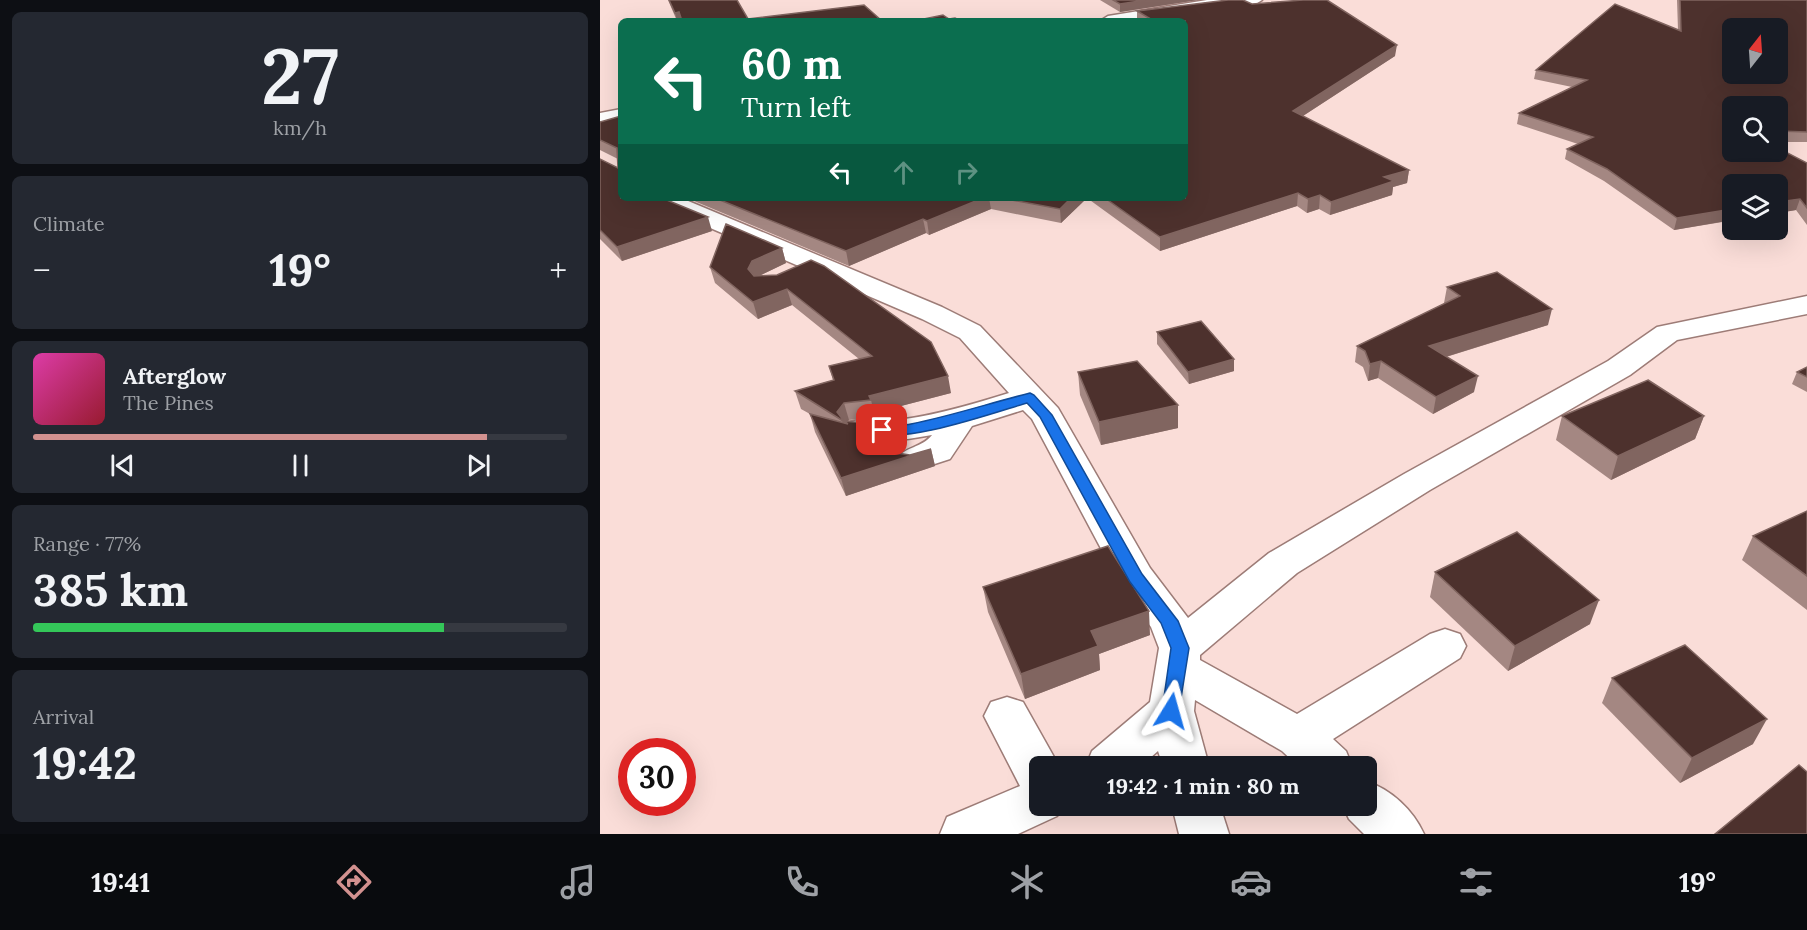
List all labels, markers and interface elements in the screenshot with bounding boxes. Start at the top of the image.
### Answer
north arrow [1722,18,1788,84]
map controls [1722,18,1788,240]
text: 27 [261,26,339,125]
text: 60 m [741,37,842,91]
icon: left [642,42,720,120]
text: Turn left [741,90,851,124]
button: search [1722,96,1788,162]
text: km/h [273,115,327,140]
icon: left [824,156,857,189]
icon: ahead [887,156,920,189]
icon: right [950,156,983,189]
button: layers [1722,174,1788,240]
text: Climate [33,211,105,236]
text: 19° [269,241,331,298]
text: − [33,249,51,291]
text: + [549,249,567,291]
text: Afterglow [123,362,226,390]
text: The Pines [123,390,214,415]
pin [856,404,907,455]
icon: arrive [865,413,898,446]
icon: previous [106,449,139,482]
icon: pause [284,449,317,482]
icon: next [462,449,495,482]
text: Range · 77% [33,531,141,556]
text: 385 km [33,561,188,618]
position arrow [1139,679,1203,743]
text: Arrival [33,704,94,729]
text: 19:42 [33,734,137,791]
speed limit sign: 30 [618,738,696,816]
text: 19:42 · 1 min · 80 m [1107,772,1299,800]
icon: directions [333,861,375,903]
icon: music [557,861,599,903]
icon: phone [781,861,823,903]
icon: climate [1006,861,1048,903]
icon: car [1230,861,1272,903]
icon: filters [1455,861,1497,903]
text: 19:41 [91,865,150,899]
text: 19° [1679,865,1716,899]

